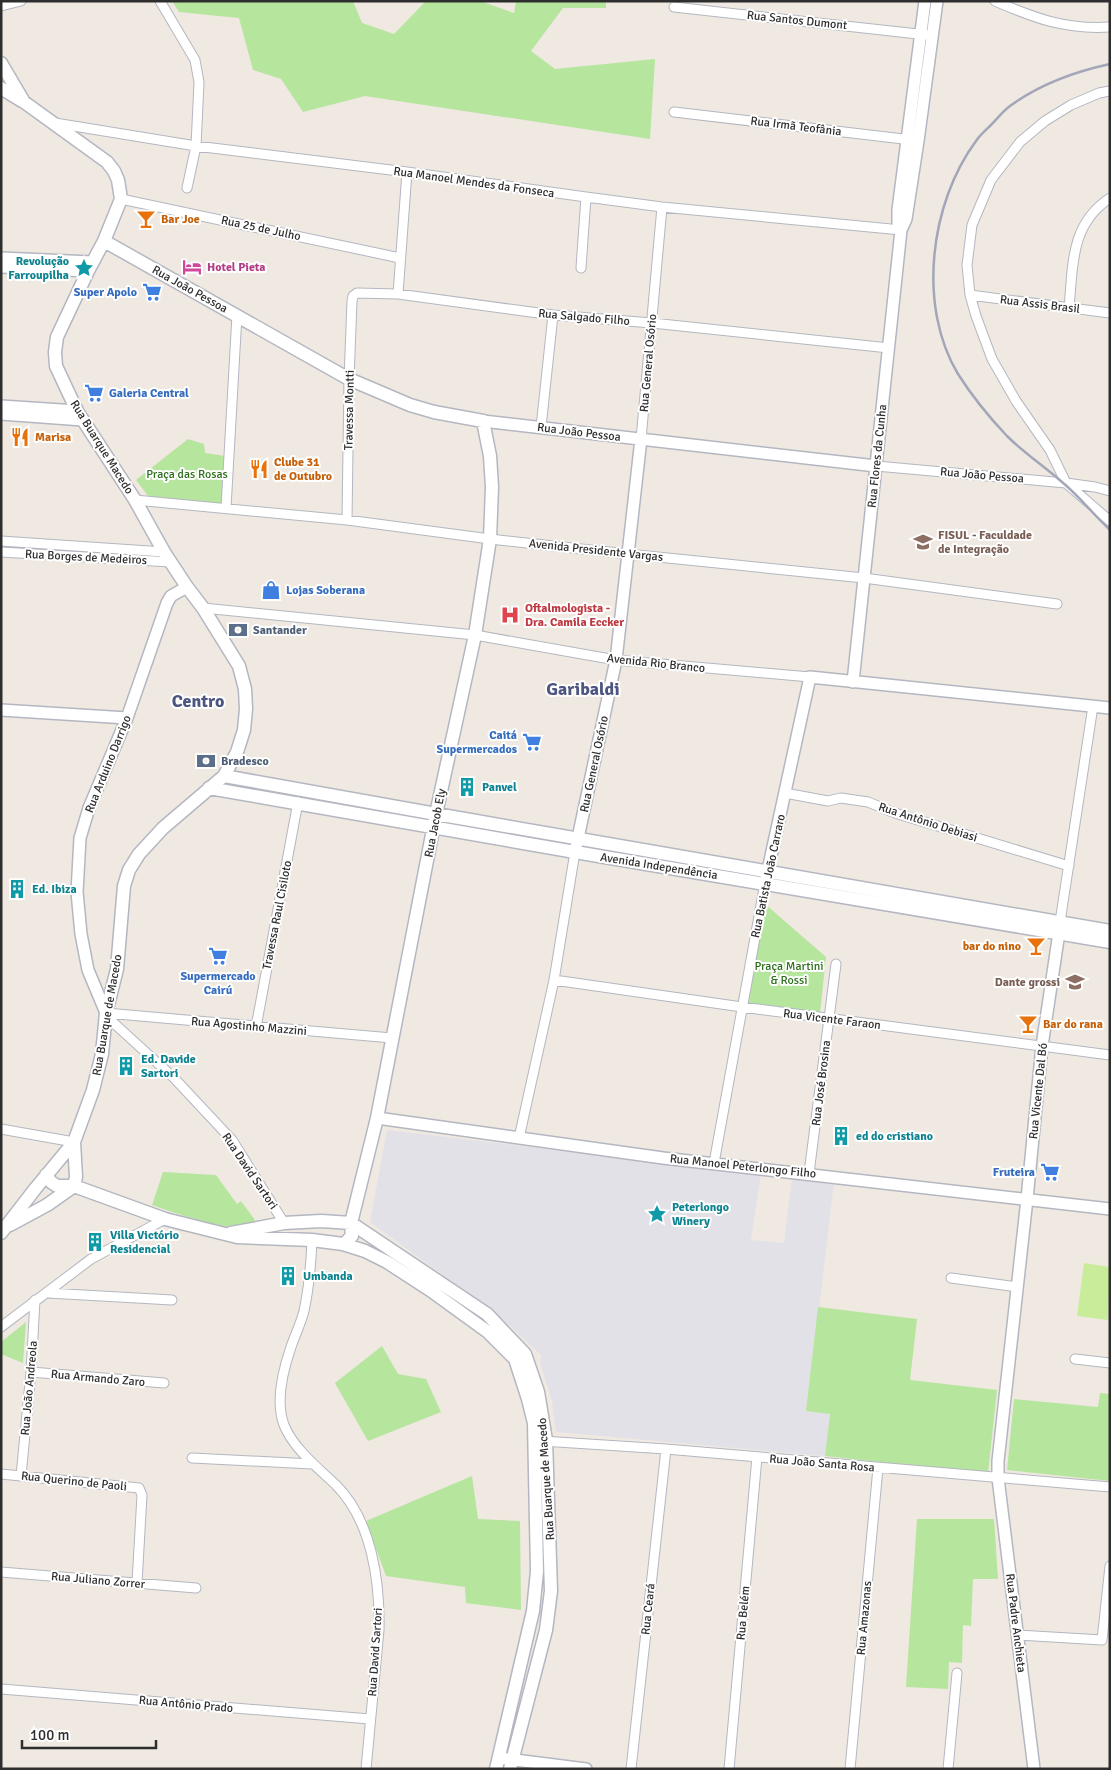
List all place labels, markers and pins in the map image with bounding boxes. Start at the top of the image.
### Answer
bar icon: Bar Joe [135,208,157,230]
place label: Bar Joe [161,212,200,227]
place label: Revolução Farroupilha [8,254,69,283]
hotel icon: Hotel Pieta [181,256,203,278]
place icon: Revolução Farroupilha [73,257,95,279]
place label: Hotel Pieta [207,260,266,275]
supermarket icon: Super Apolo [141,281,163,303]
place label: Super Apolo [74,285,137,300]
supermarket icon: Galeria Central [83,382,105,404]
place label: Galeria Central [109,386,189,401]
restaurant icon: Marisa [9,426,31,448]
place label: Marisa [35,430,71,445]
place label: Clube 31 de Outubro [274,455,332,484]
restaurant icon: Clube 31 de Outubro [248,458,270,480]
place label: FISUL - Faculdade de Integração [938,528,1032,557]
school or university icon: FISUL - Faculdade de Integração [912,531,934,553]
shop icon: Lojas Soberana [260,579,282,601]
place label: Lojas Soberana [286,583,365,598]
place label: Oftalmologista - Dra. Camila Eccker [525,601,624,630]
hospital icon: Oftalmologista - Dra. Camila Eccker [499,604,521,626]
bank icon: Santander [227,619,249,641]
place label: Santander [253,623,307,638]
place label: Caitá Supermercados [436,728,518,757]
supermarket icon: Caitá Supermercados [521,731,543,753]
bank icon: Bradesco [195,750,217,772]
place label: Bradesco [221,754,269,769]
building icon: Panvel [456,776,478,798]
place label: Panvel [482,780,517,795]
building icon: Ed. Ibiza [6,878,28,900]
place label: Ed. Ibiza [32,882,77,897]
bar icon: bar do nino [1025,935,1047,957]
place label: bar do nino [963,939,1021,954]
supermarket icon: Supermercado Cairú [207,945,229,967]
place label: Supermercado Cairú [180,969,256,998]
school or university icon: Dante grossi [1064,971,1086,993]
place label: Dante grossi [995,975,1060,990]
bar icon: Bar do rana [1017,1013,1039,1035]
place label: Bar do rana [1043,1017,1103,1032]
place label: Ed. Davide Sartori [141,1052,196,1081]
building icon: Ed. Davide Sartori [115,1055,137,1077]
building icon: ed do cristiano [830,1125,852,1147]
place label: ed do cristiano [856,1129,933,1144]
supermarket icon: Fruteira [1039,1161,1061,1183]
place label: Fruteira [993,1165,1035,1180]
place label: Peterlongo Winery [672,1200,729,1229]
place icon: Peterlongo Winery [646,1203,668,1225]
place label: Villa Victório Residencial [110,1228,179,1257]
building icon: Villa Victório Residencial [84,1231,106,1253]
building icon: Umbanda [277,1265,299,1287]
place label: Umbanda [303,1269,353,1284]

